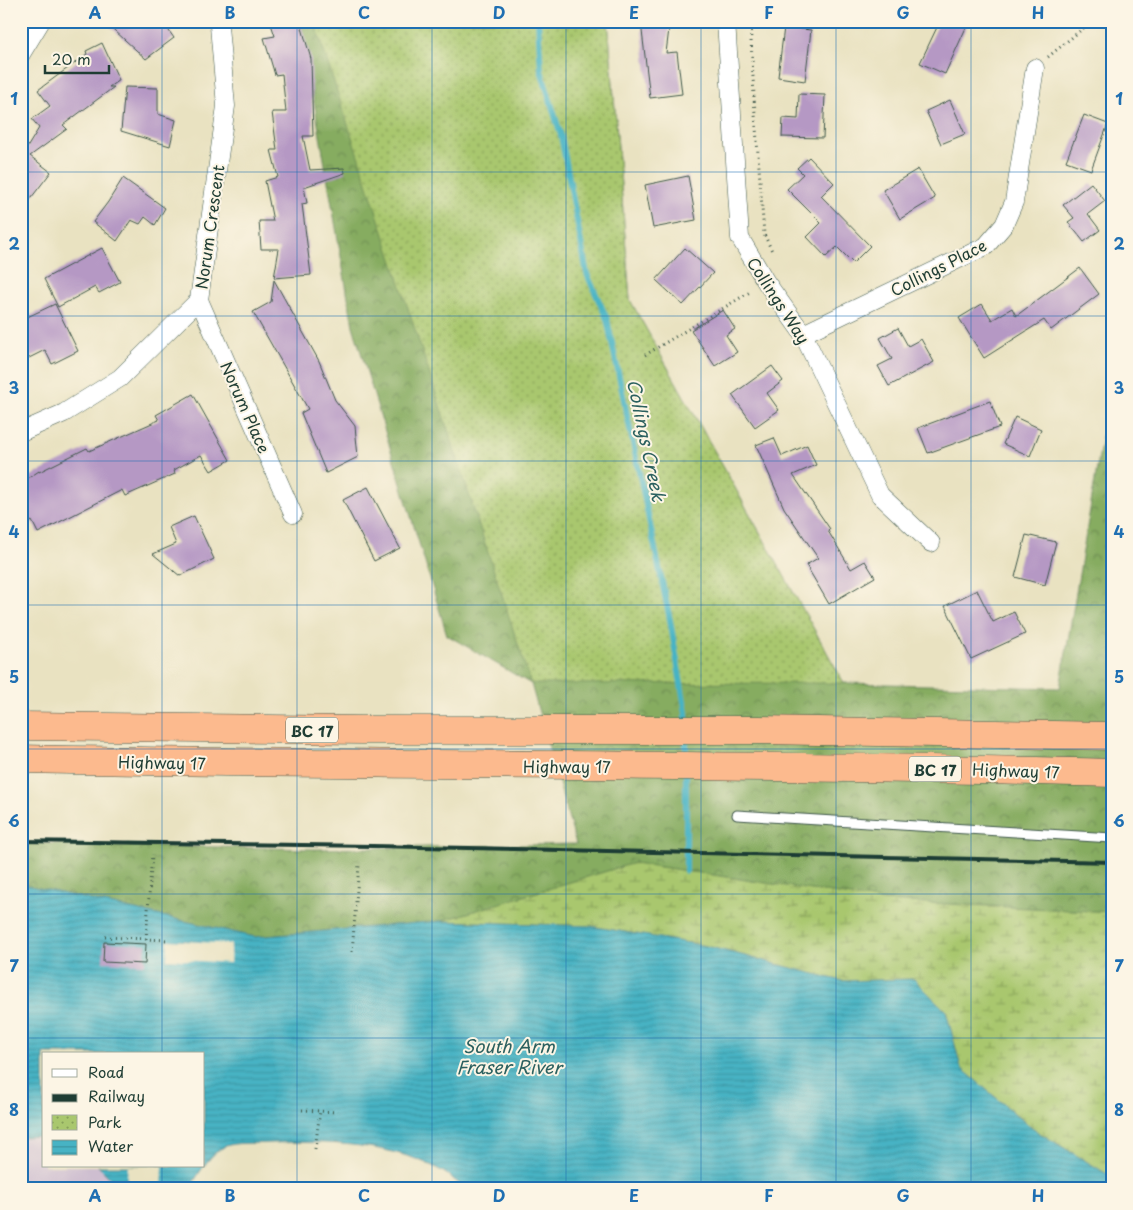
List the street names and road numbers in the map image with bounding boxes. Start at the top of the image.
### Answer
street label: Norum Crescent [188,163,230,291]
street label: Collings Place [886,232,990,302]
street label: Collings Way [742,252,816,348]
street label: Norum Place [215,357,277,457]
road number: BC 17 [286,718,338,742]
street label: Highway 17 [118,749,207,775]
street label: Highway 17 [523,754,611,778]
road number: BC 17 [909,756,961,782]
street label: Highway 17 [972,756,1061,784]

